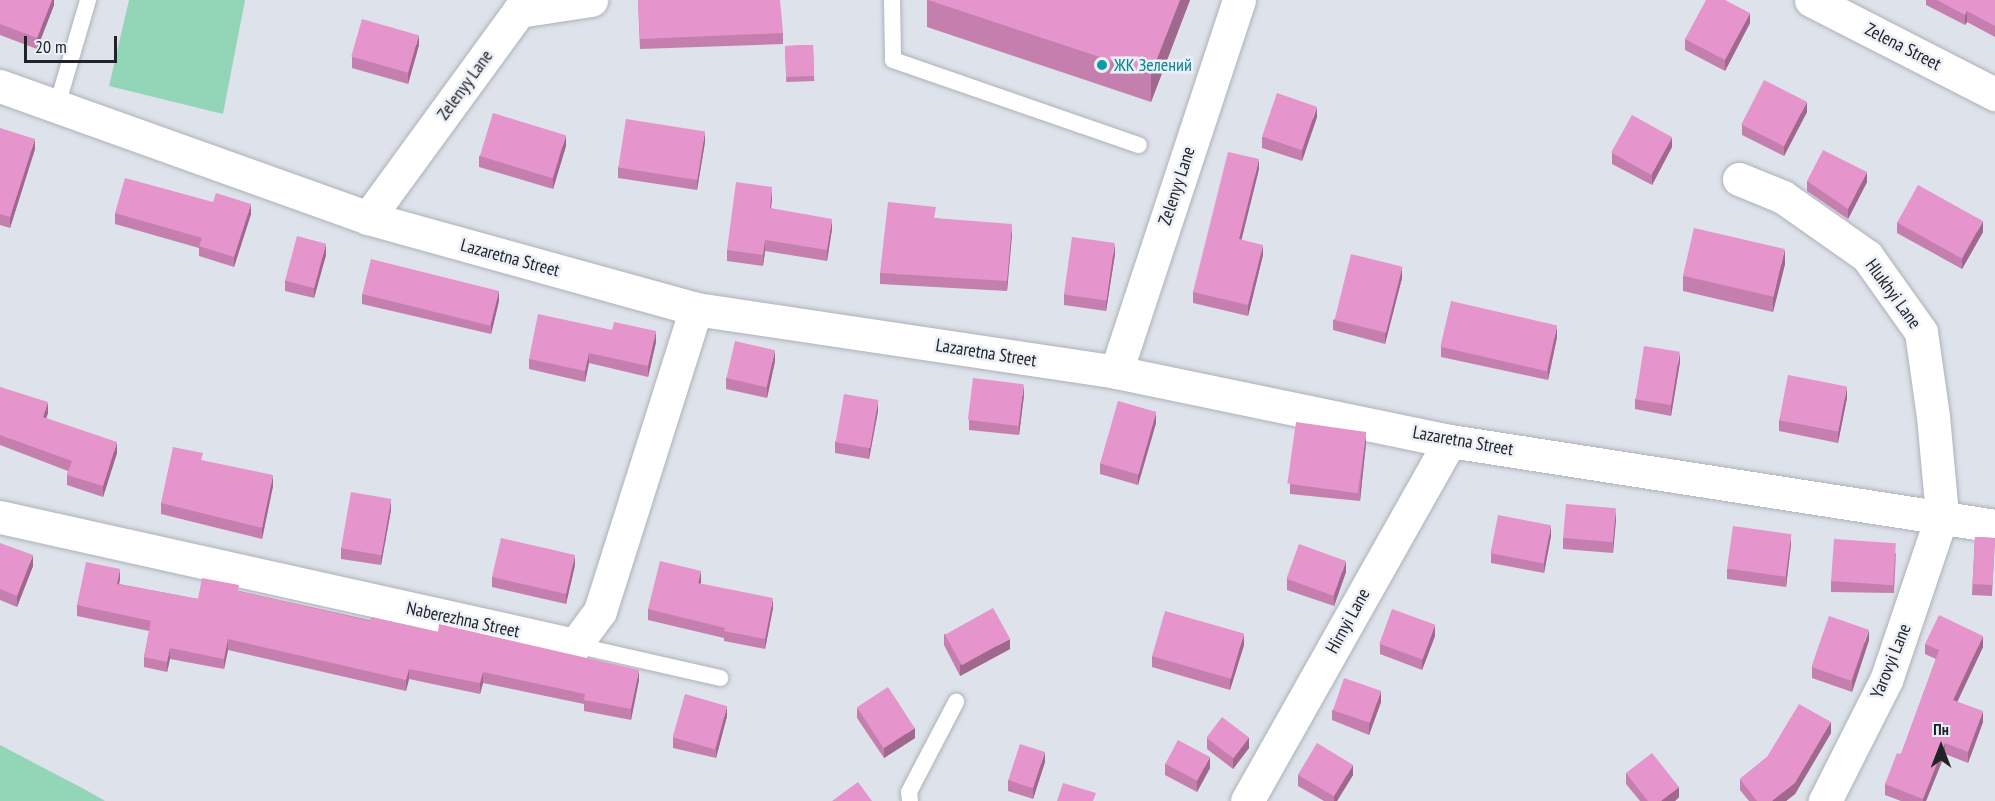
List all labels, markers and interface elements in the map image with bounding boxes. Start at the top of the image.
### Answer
street label: Zelena Street [1861,19,1945,75]
scale bar [27,24,120,62]
text: 20 m [35,35,67,58]
street label: Zelenyy Lane [432,46,498,124]
place label: ЖК Зелений [1114,54,1192,76]
marker: ЖК Зелений [1095,58,1109,72]
street label: Zelenyy Lane [1154,144,1200,228]
street label: Lazaretna Street [458,234,562,282]
street label: Hlukhyi Lane [1861,255,1925,333]
street label: Lazaretna Street [934,334,1038,372]
street label: Lazaretna Street [1411,422,1515,460]
street label: Hirnyi Lane [1321,585,1375,657]
street label: Naberezhna Street [405,597,521,643]
street label: Yarovyi Lane [1866,621,1916,701]
north arrow [1911,717,1971,777]
text: Пн [1933,719,1949,739]

